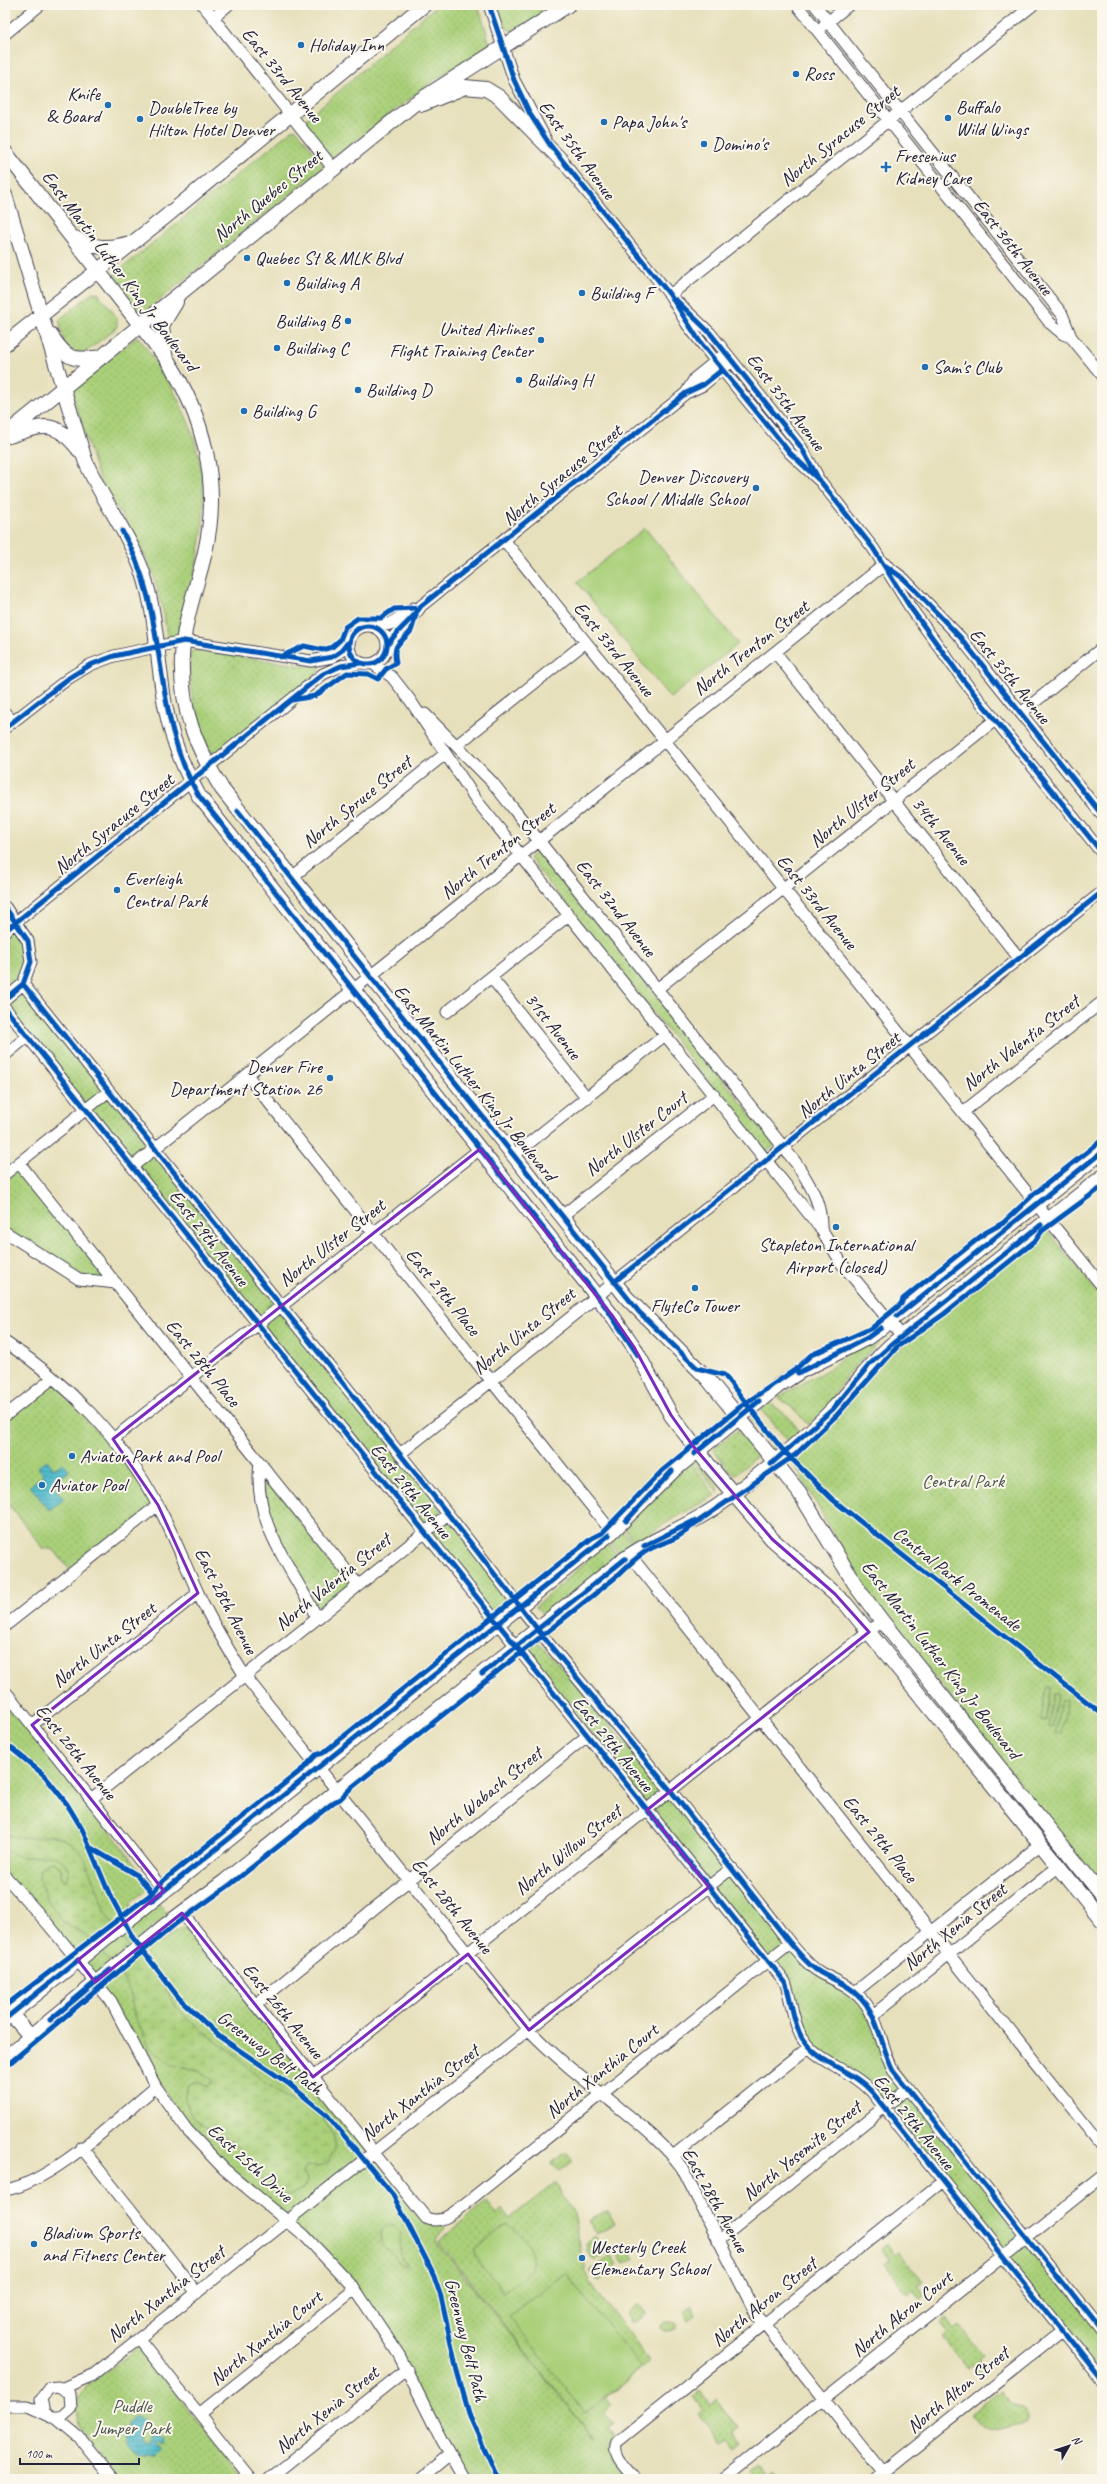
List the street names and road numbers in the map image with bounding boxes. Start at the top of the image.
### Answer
street label: East 33rd Avenue [236,23,329,129]
street label: North Syracuse Street [775,79,906,192]
street label: East 35th Avenue [533,96,622,205]
street label: North Quebec Street [209,144,329,247]
street label: East Martin Luther King Jr Boulevard [36,166,205,378]
street label: East 36th Avenue [968,194,1059,302]
street label: East 35th Avenue [741,348,832,457]
street label: North Syracuse Street [497,418,628,531]
street label: North Trenton Street [688,594,815,701]
street label: East 33rd Avenue [568,597,661,703]
street label: East 35th Avenue [964,623,1057,730]
street label: North Spruce Street [297,749,419,853]
street label: North Ulster Street [804,752,921,853]
street label: North Syracuse Street [49,767,180,880]
street label: 34th Avenue [906,792,977,871]
street label: North Trenton Street [436,796,562,905]
street label: East 33rd Avenue [771,850,864,956]
street label: East 32nd Avenue [570,854,663,963]
street label: East Martin Luther King Jr Boulevard [388,980,563,1188]
street label: 31st Avenue [519,988,588,1066]
street label: North Valentia Street [958,988,1086,1096]
street label: North Uinta Street [793,1025,907,1124]
street label: North Ulster Court [580,1085,694,1182]
street label: East 29th Avenue [164,1185,255,1293]
street label: North Ulster Street [274,1193,391,1292]
street label: East 29th Place [400,1243,487,1342]
street label: North Uinta Street [468,1281,582,1380]
street label: East 28th Place [160,1314,247,1413]
street label: East 29th Avenue [365,1438,458,1545]
street label: Central Park Promenade [888,1521,1027,1638]
street label: North Valentia Street [270,1526,398,1636]
street label: East 28th Avenue [189,1544,264,1660]
street label: East Martin Luther King Jr Boulevard [856,1556,1028,1766]
street label: North Uinta Street [47,1596,162,1693]
street label: East 29th Avenue [567,1691,660,1798]
street label: East 26th Avenue [30,1699,123,1806]
street label: North Wabash Street [421,1740,549,1850]
street label: East 29th Place [837,1790,924,1889]
street label: North Willow Street [510,1798,628,1900]
street label: East 28th Avenue [406,1853,499,1960]
street label: North Xenia Street [898,1877,1013,1976]
street label: East 26th Avenue [237,1958,330,2065]
street label: Greenway Belt Path [212,2005,329,2101]
street label: North Xanthia Court [541,2017,664,2124]
street label: North Xanthia Street [356,2038,486,2147]
street label: East 29th Avenue [868,2069,961,2176]
street label: North Yosemite Street [738,2094,868,2206]
street label: East 25th Drive [202,2118,299,2209]
street label: East 28th Avenue [676,2143,755,2258]
street label: North Xanthia Street [102,2239,232,2348]
street label: North Akron Street [706,2250,824,2352]
street label: North Akron Court [846,2265,959,2362]
street label: Greenway Belt Path [439,2276,493,2405]
street label: North Xanthia Court [205,2284,328,2391]
street label: North Alton Street [902,2340,1016,2439]
street label: North Xenia Street [270,2360,385,2459]

